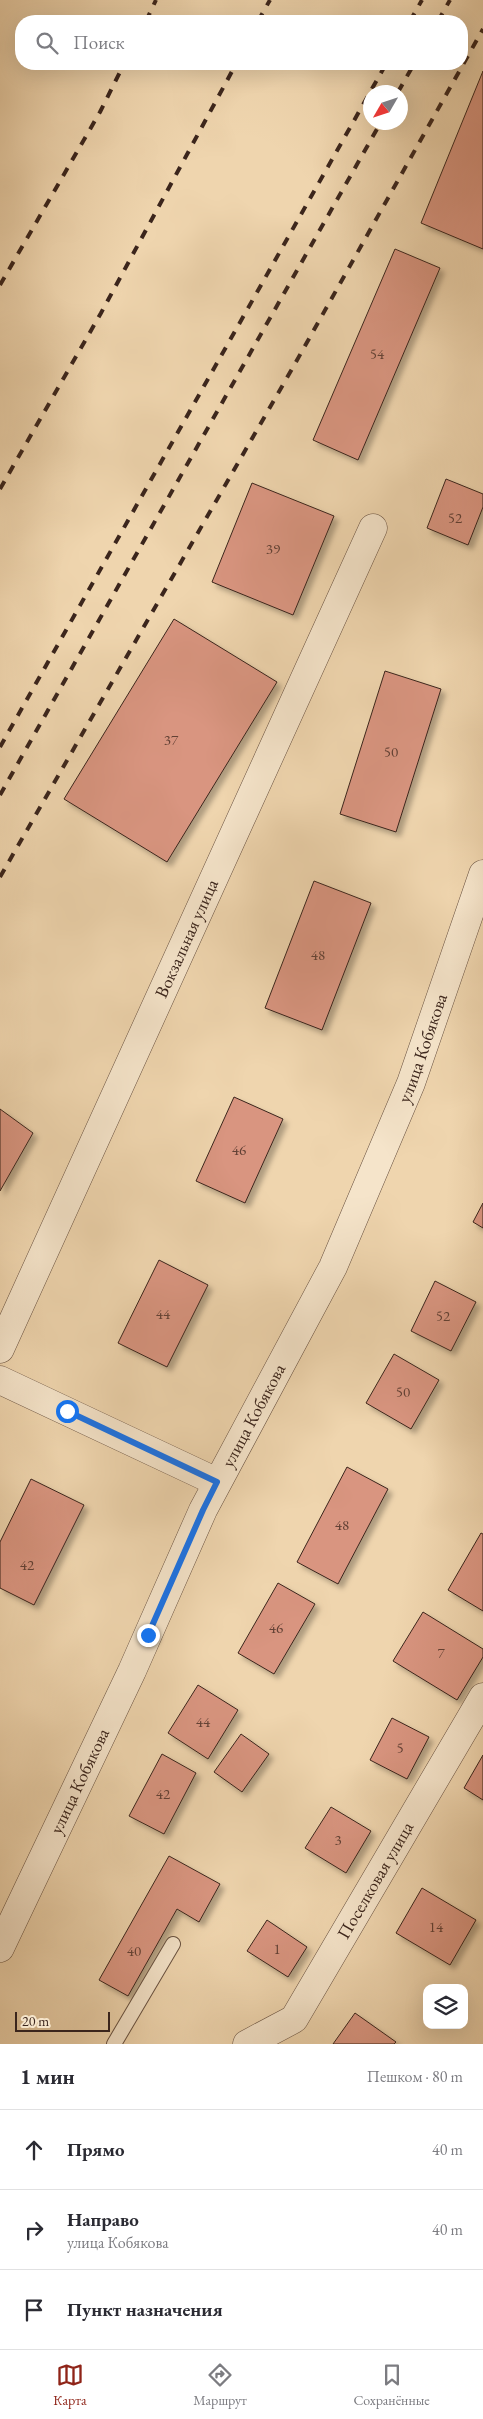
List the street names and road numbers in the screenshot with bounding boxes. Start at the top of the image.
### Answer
street label: Вокзальная улица [149,874,223,1001]
street label: улица Кобякова [392,989,452,1106]
street label: улица Кобякова [216,1359,291,1471]
street label: улица Кобякова [44,1723,114,1837]
street label: Поселковая улица [332,1817,419,1943]

